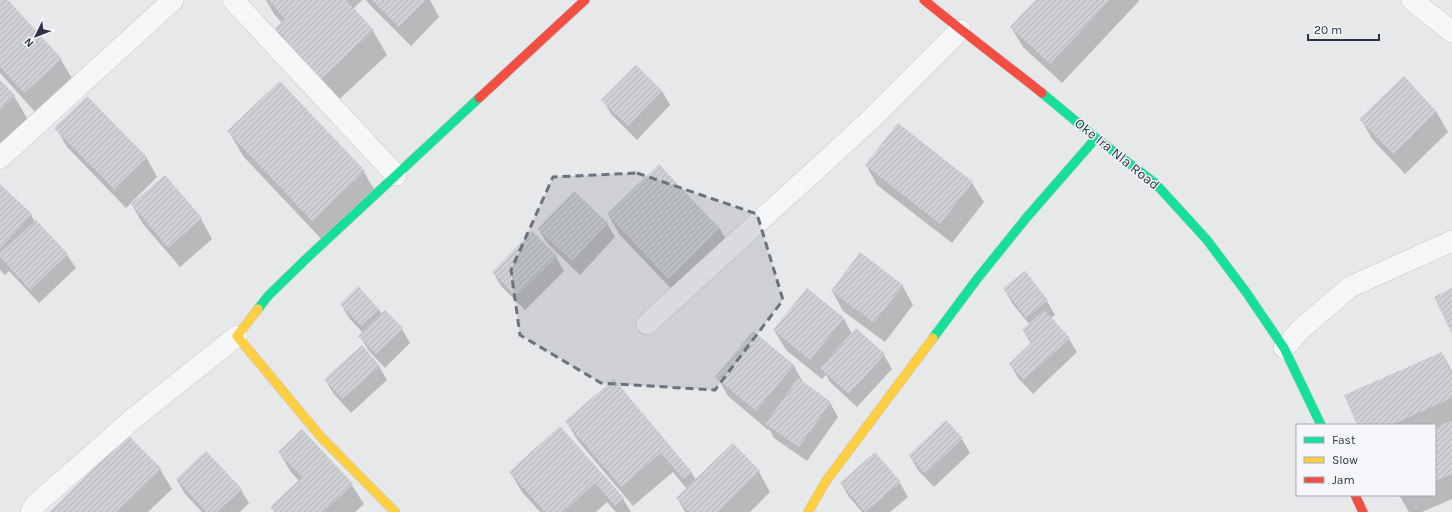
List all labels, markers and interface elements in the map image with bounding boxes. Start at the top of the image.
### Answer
north arrow [16,16,56,56]
scale bar [1308,16,1379,42]
text: 20 m [1314,23,1342,37]
text: N [22,35,36,50]
street label: Oke Ira Nla Road [1071,115,1163,193]
legend [1296,424,1436,496]
text: Fast [1332,433,1356,447]
text: Slow [1332,453,1358,467]
text: Jam [1332,473,1355,487]

